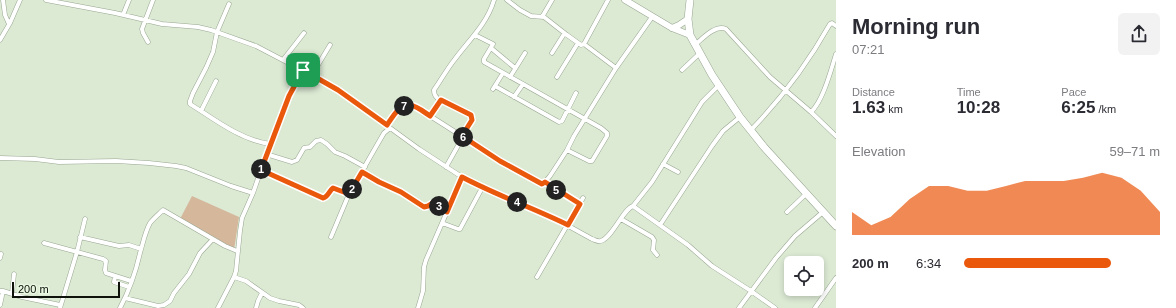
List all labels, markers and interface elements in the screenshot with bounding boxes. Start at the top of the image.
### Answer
button: share [1118,13,1160,55]
text: Morning run [852,14,980,39]
text: 07:21 [852,42,885,57]
pin [286,53,320,87]
icon: arrive [292,59,314,81]
text: Distance [852,86,895,98]
text: Time [957,86,981,98]
text: Pace [1061,86,1086,98]
pin: 7 [394,96,414,116]
text: 1.63 [852,98,885,117]
text: 10:28 [957,98,1000,117]
text: 6:25 [1061,98,1095,117]
text: 7 [401,100,407,112]
text: km [885,103,903,115]
text: /km [1095,103,1116,115]
pin: 6 [453,127,473,147]
text: 6 [460,131,466,143]
text: Elevation [852,144,905,159]
text: 59–71 m [1109,144,1160,159]
pin: 1 [251,159,271,179]
text: 1 [258,163,264,175]
pin: 2 [342,179,362,199]
pin: 5 [546,180,566,200]
text: 2 [349,183,355,195]
text: 5 [553,184,559,196]
pin: 4 [507,192,527,212]
pin: 3 [429,196,449,216]
text: 4 [514,196,520,208]
text: 3 [436,200,442,212]
map controls [784,256,824,296]
button: locate [784,256,824,296]
text: 200 m [852,256,889,271]
text: 6:34 [916,256,941,271]
scale bar [12,280,120,299]
text: 200 m [18,283,49,295]

